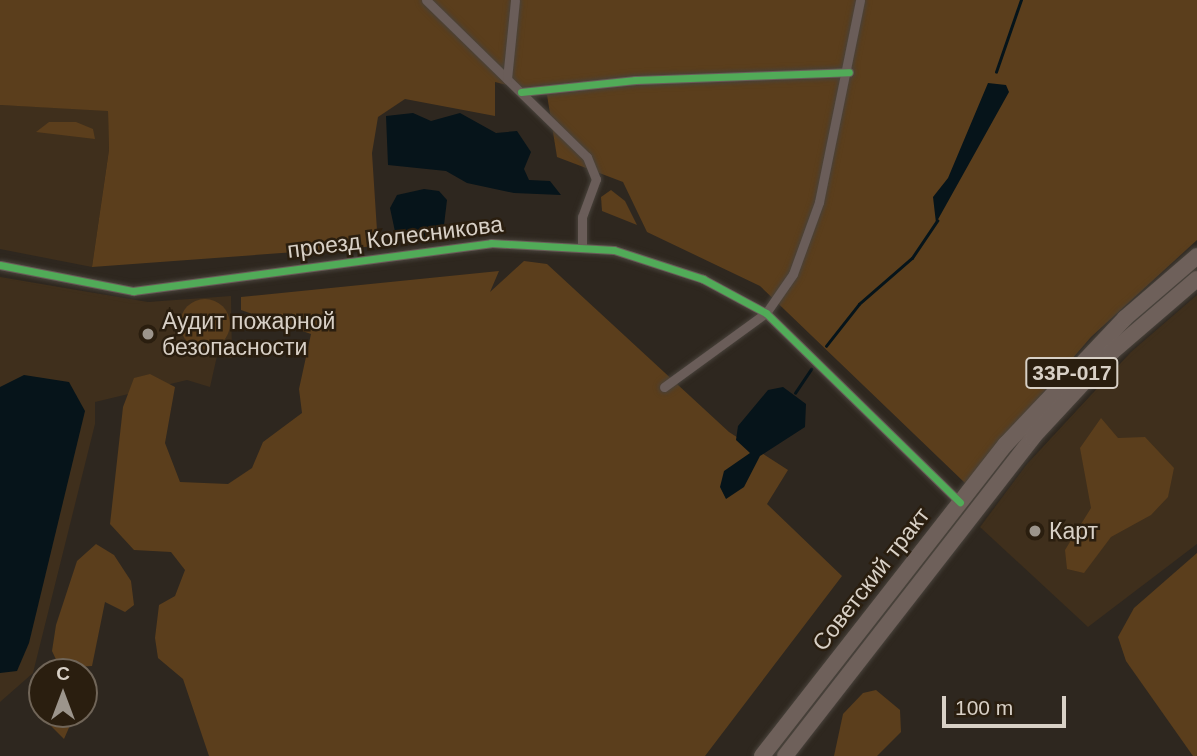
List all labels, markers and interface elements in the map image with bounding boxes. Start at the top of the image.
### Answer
street label: проезд Колесникова [286,210,504,264]
place label: Аудит пожарной безопасности [162,307,335,361]
marker: Аудит пожарной безопасности [140,326,156,342]
road number: 33Р-017 [1025,356,1119,390]
street label: Советский тракт [806,502,936,656]
place label: Карт [1049,517,1098,545]
marker: Карт [1027,523,1043,539]
north arrow [28,658,98,728]
text: С [56,663,70,684]
scale bar [945,682,1069,726]
text: 100 m [955,696,1013,719]

